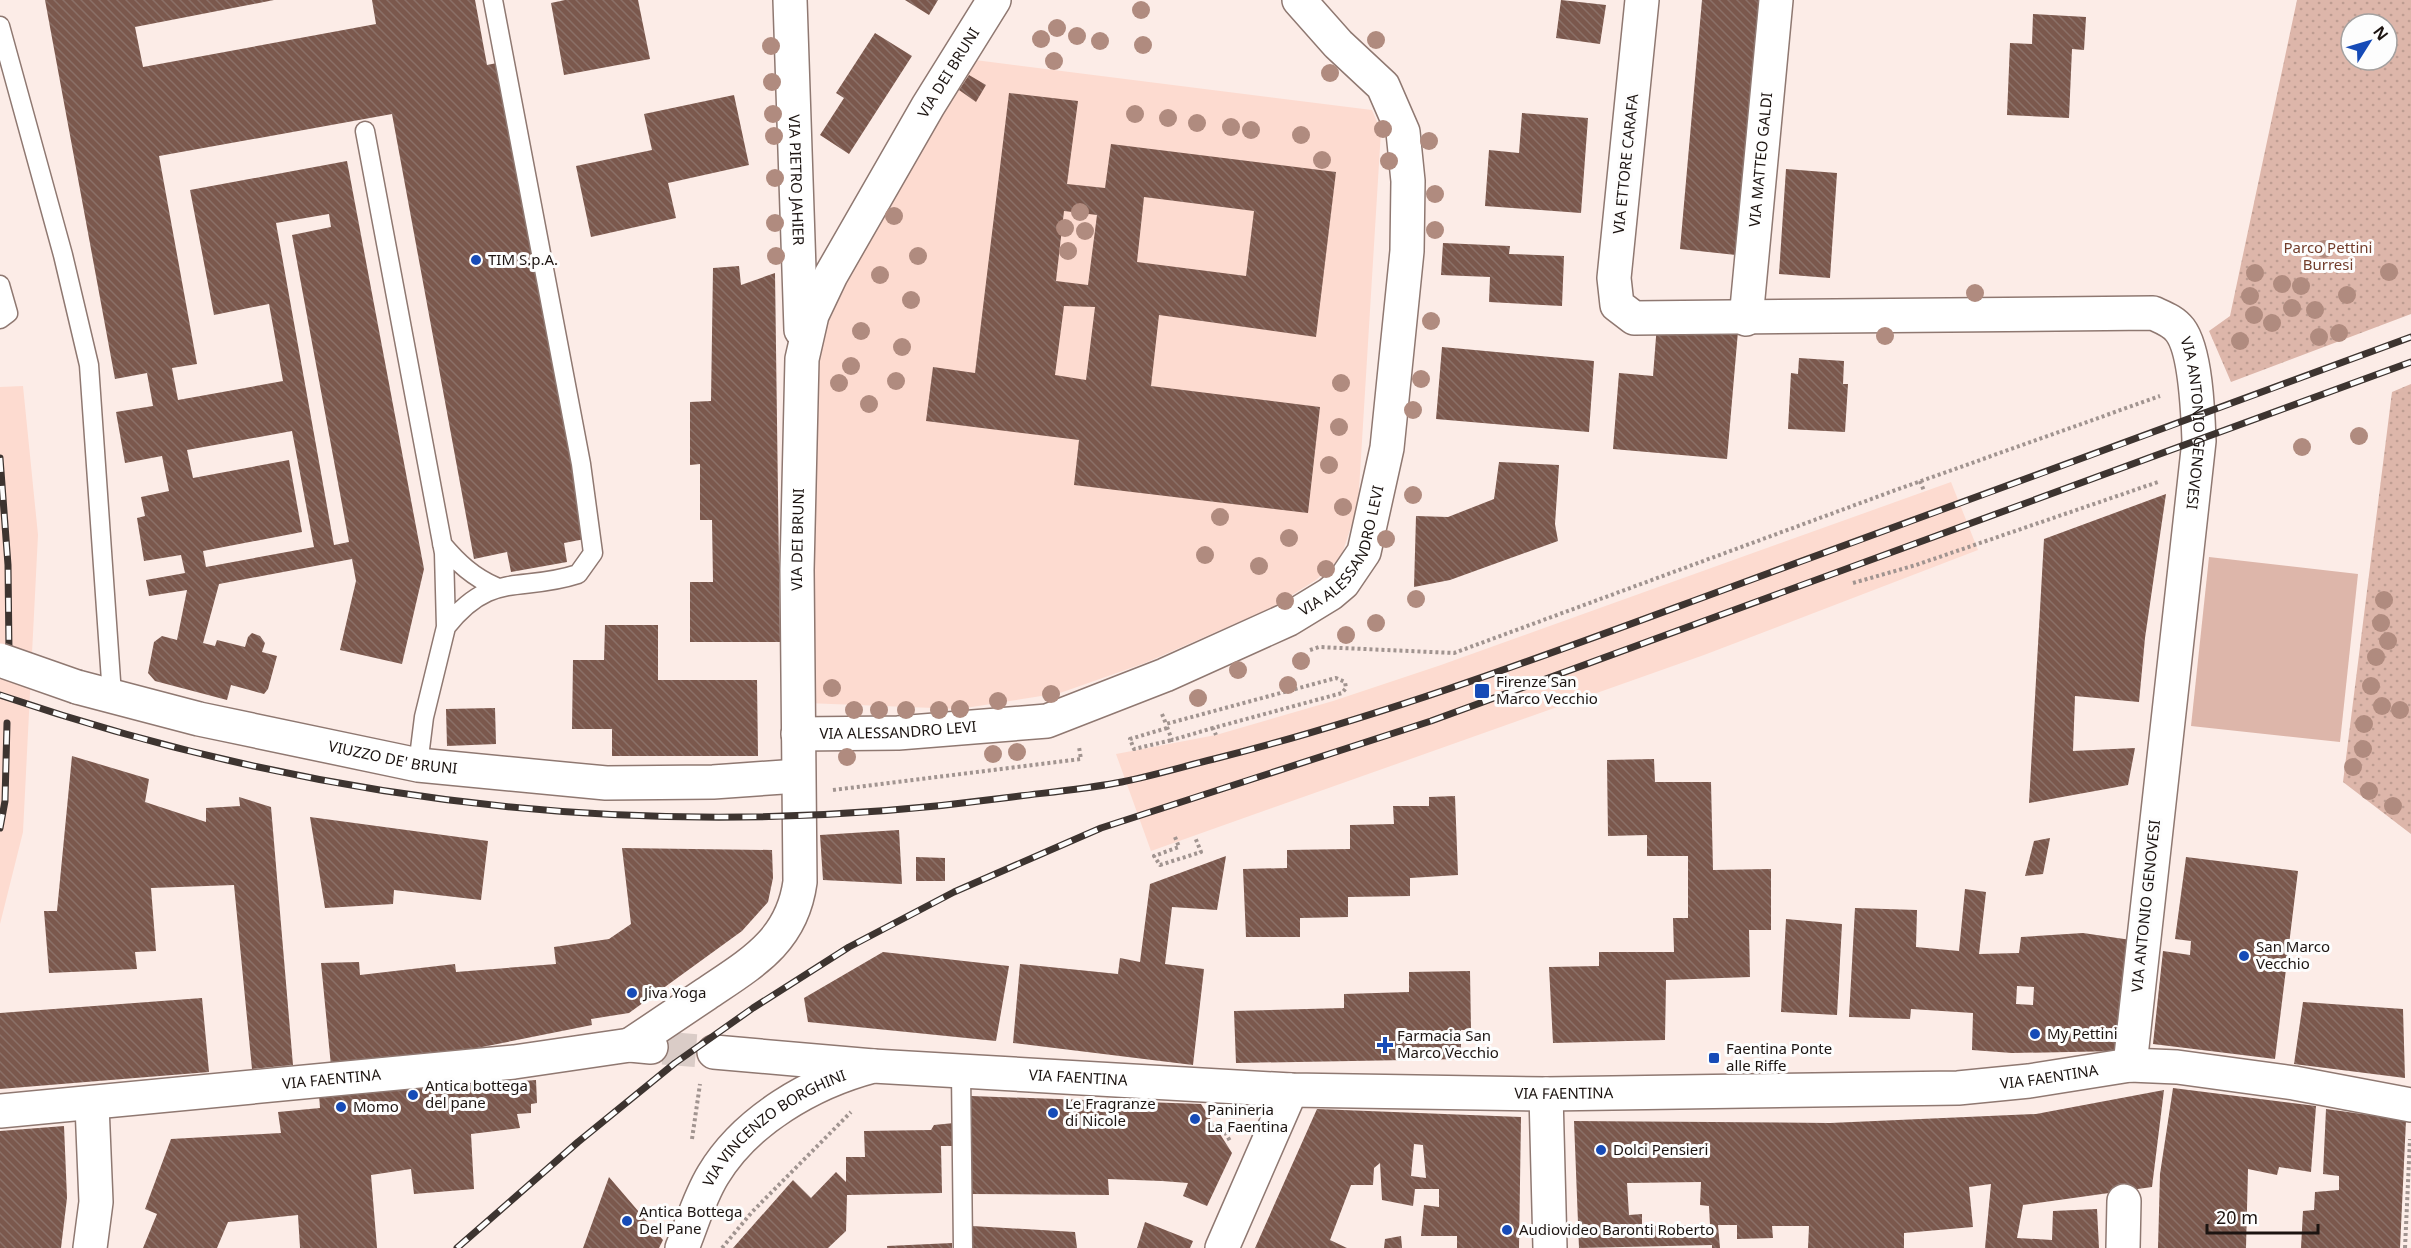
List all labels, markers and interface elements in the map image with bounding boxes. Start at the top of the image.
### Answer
north arrow [2339,12,2399,72]
text: N [2368,21,2394,45]
street label: VIA DEI BRUNI [912,23,983,121]
street label: VIA MATTEO GALDI [1744,91,1776,228]
street label: VIA ETTORE CARAFA [1608,92,1642,235]
street label: VIA PIETRO JAHIER [785,114,809,246]
park label: Parco Pettini Burresi [2284,237,2372,274]
place label: TIM S.p.A. [488,249,558,269]
marker: TIM S.p.A. [469,253,483,267]
street label: VIA ANTONIO GENOVESI [2176,334,2210,511]
street label: VIA ALESSANDRO LEVI [1295,483,1387,620]
street label: VIA DEI BRUNI [786,488,808,591]
place label: Firenze San Marco Vecchio [1496,671,1598,708]
marker: Firenze San Marco Vecchio [1473,682,1491,700]
street label: VIA ALESSANDRO LEVI [819,716,977,743]
street label: VIUZZO DE' BRUNI [327,735,458,778]
street label: VIA ANTONIO GENOVESI [2126,819,2164,993]
place label: San Marco Vecchio [2256,936,2330,973]
marker: San Marco Vecchio [2237,949,2251,963]
place label: Jiva Yoga [642,982,706,1002]
marker: Jiva Yoga [625,986,639,1000]
place label: My Pettini [2047,1023,2118,1043]
place label: Farmacia San Marco Vecchio [1397,1025,1499,1062]
marker: My Pettini [2028,1027,2042,1041]
marker: Farmacia San Marco Vecchio [1378,1038,1392,1052]
place label: Faentina Ponte alle Riffe [1726,1038,1832,1075]
marker: Faentina Ponte alle Riffe [1707,1051,1721,1065]
street label: VIA FAENTINA [1999,1059,2100,1093]
street label: VIA FAENTINA [281,1064,382,1093]
street label: VIA VINCENZO BORGHINI [698,1064,848,1190]
street label: VIA FAENTINA [1028,1064,1129,1090]
place label: Antica bottega del pane [425,1075,528,1112]
street label: VIA FAENTINA [1514,1082,1614,1103]
marker: Antica bottega del pane [406,1088,420,1102]
place label: Le Fragranze di Nicole [1065,1093,1156,1130]
place label: Momo [353,1096,399,1116]
place label: Panineria La Faentina [1207,1099,1288,1136]
marker: Momo [334,1100,348,1114]
marker: Le Fragranze di Nicole [1046,1106,1060,1120]
marker: Panineria La Faentina [1188,1112,1202,1126]
place label: Dolci Pensieri [1613,1139,1708,1159]
marker: Dolci Pensieri [1594,1143,1608,1157]
scale bar [2207,1197,2318,1235]
place label: Antica Bottega Del Pane [639,1201,742,1238]
text: 20 m [2216,1205,2258,1229]
marker: Antica Bottega Del Pane [620,1214,634,1228]
place label: Audiovideo Baronti Roberto [1519,1219,1714,1239]
marker: Audiovideo Baronti Roberto [1500,1223,1514,1237]

